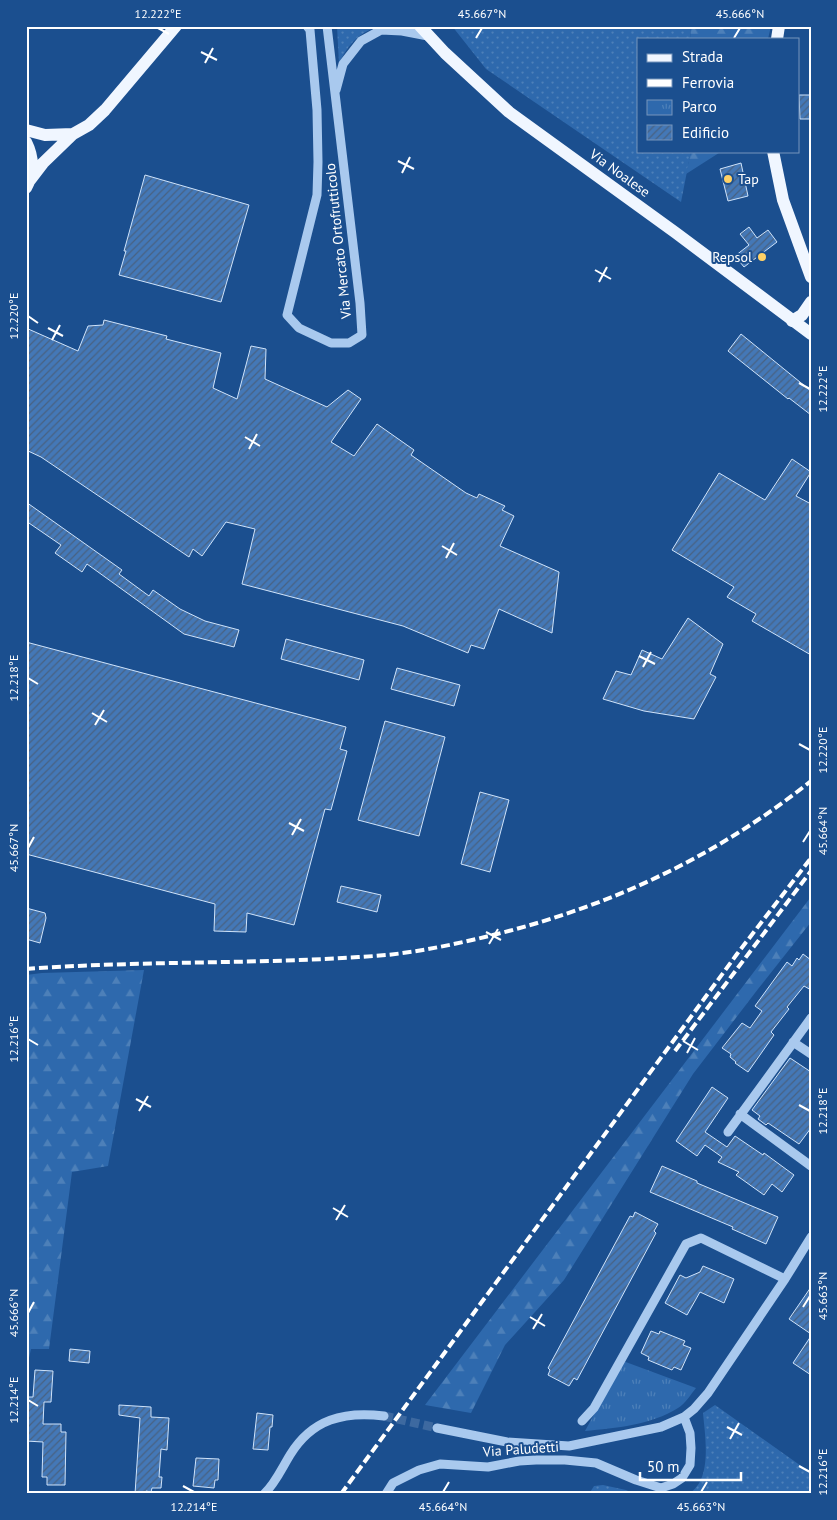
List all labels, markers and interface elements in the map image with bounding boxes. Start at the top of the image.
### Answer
text: 12.222°E [135,6,181,21]
text: 45.667°N [458,6,506,21]
text: 45.666°N [716,6,764,21]
legend [637,38,800,152]
text: Strada [682,47,723,66]
text: Ferrovia [682,73,734,92]
text: Parco [682,97,717,116]
text: Edificio [682,123,729,142]
street label: Via Noalese [585,144,654,201]
street label: Via Mercato Ortofrutticolo [321,162,355,321]
place label: Tap [738,170,759,188]
marker: Tap [722,173,734,185]
place label: Repsol [712,248,752,266]
marker: Repsol [756,251,768,263]
text: 12.220°E [6,293,21,339]
text: 12.222°E [815,366,830,412]
text: 12.218°E [6,655,21,701]
text: 12.220°E [815,727,830,773]
text: 45.664°N [815,807,830,855]
text: 45.667°N [6,824,21,872]
text: 12.216°E [6,1016,21,1062]
text: 12.218°E [815,1088,830,1134]
text: 45.663°N [815,1272,830,1320]
text: 45.666°N [6,1289,21,1337]
text: 12.214°E [6,1377,21,1423]
street label: Via Paludetti [481,1437,560,1461]
text: 12.216°E [815,1449,830,1495]
scale bar [640,1450,741,1482]
text: 50 m [647,1457,680,1476]
text: 12.214°E [171,1499,217,1514]
text: 45.664°N [419,1499,467,1514]
text: 45.663°N [677,1499,725,1514]

